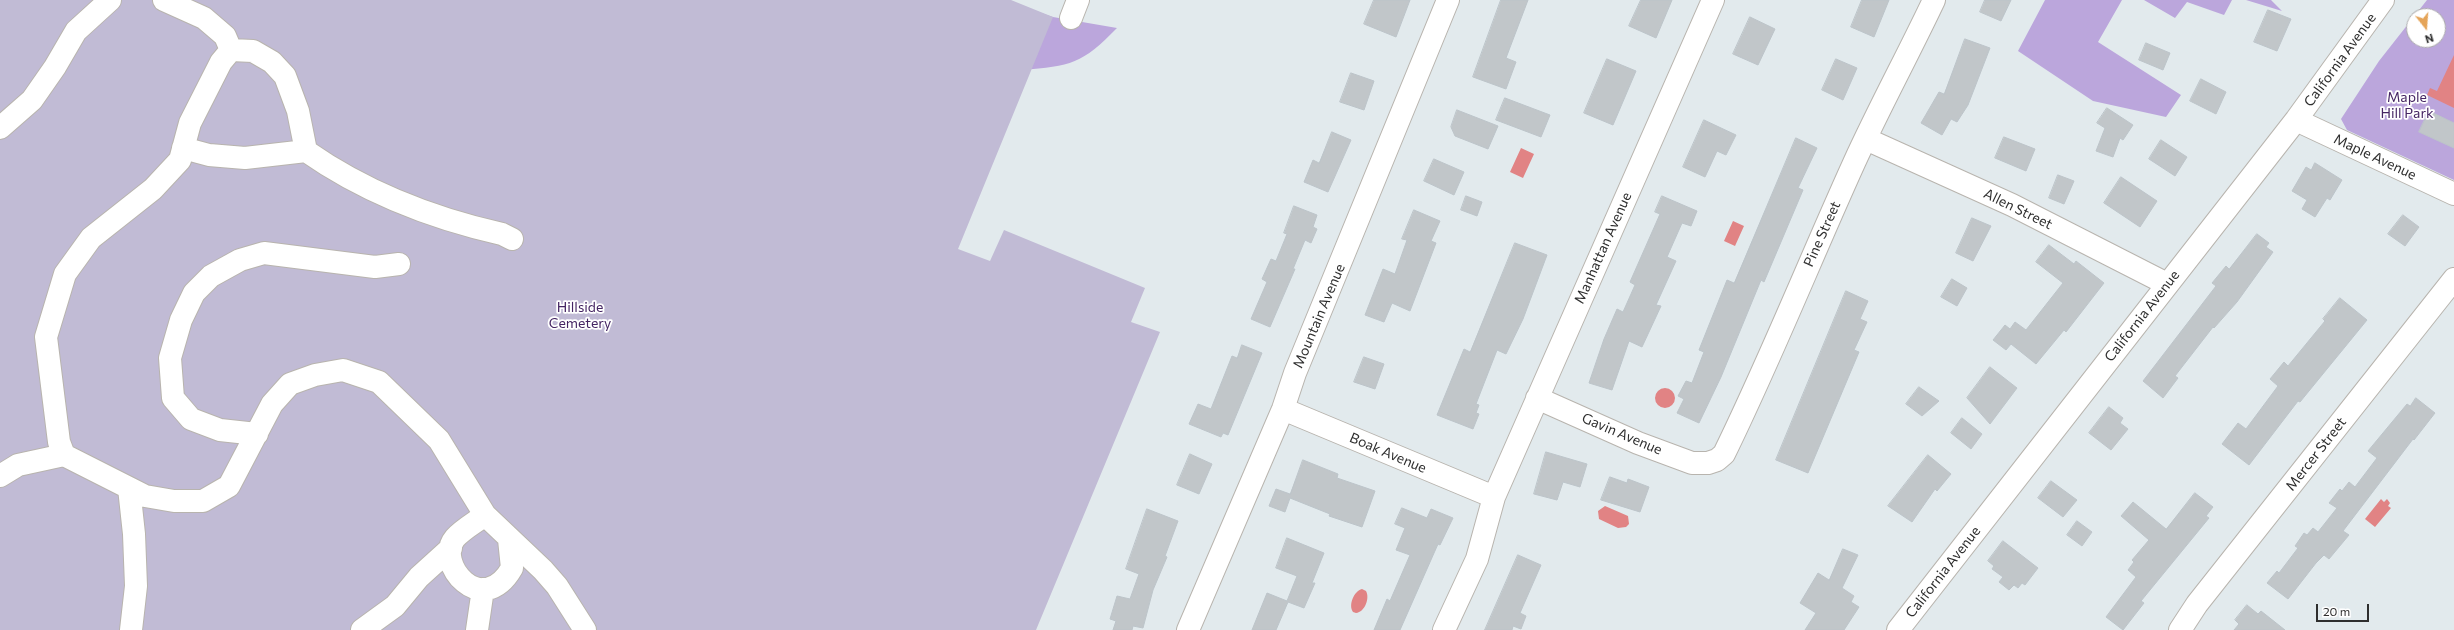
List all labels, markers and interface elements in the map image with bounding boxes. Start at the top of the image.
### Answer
north arrow [2406,8,2446,48]
street label: California Avenue [2300,10,2380,110]
text: N [2424,32,2435,46]
park label: Maple Hill Park [2380,89,2434,122]
street label: Maple Avenue [2331,131,2419,183]
street label: Allen Street [1981,185,2055,233]
street label: Manhattan Avenue [1571,190,1635,306]
street label: Pine Street [1800,199,1844,269]
street label: Mountain Avenue [1289,261,1349,371]
street label: California Avenue [2101,267,2183,365]
park label: Hillside Cemetery [549,299,611,332]
street label: Gavin Avenue [1579,410,1665,458]
street label: Mercer Street [2282,414,2350,494]
street label: Boak Avenue [1347,429,1429,477]
street label: California Avenue [1902,523,1984,621]
scale bar [2318,596,2371,622]
text: 20 m [2323,604,2350,618]

